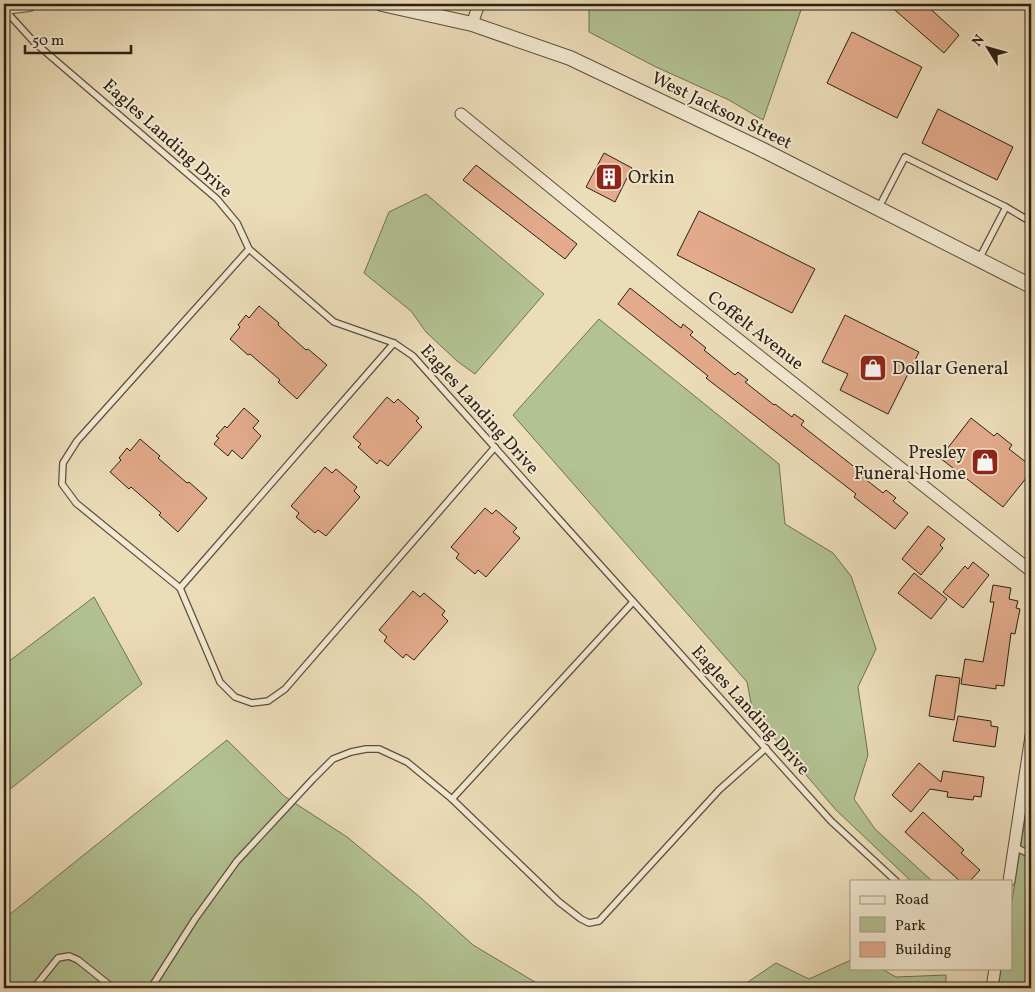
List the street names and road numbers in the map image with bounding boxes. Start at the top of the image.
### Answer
street label: West Jackson Street [647,66,796,156]
street label: Eagles Landing Drive [97,74,237,204]
street label: Coffelt Avenue [702,286,808,377]
street label: Eagles Landing Drive [414,340,544,480]
street label: Eagles Landing Drive [685,641,815,781]

